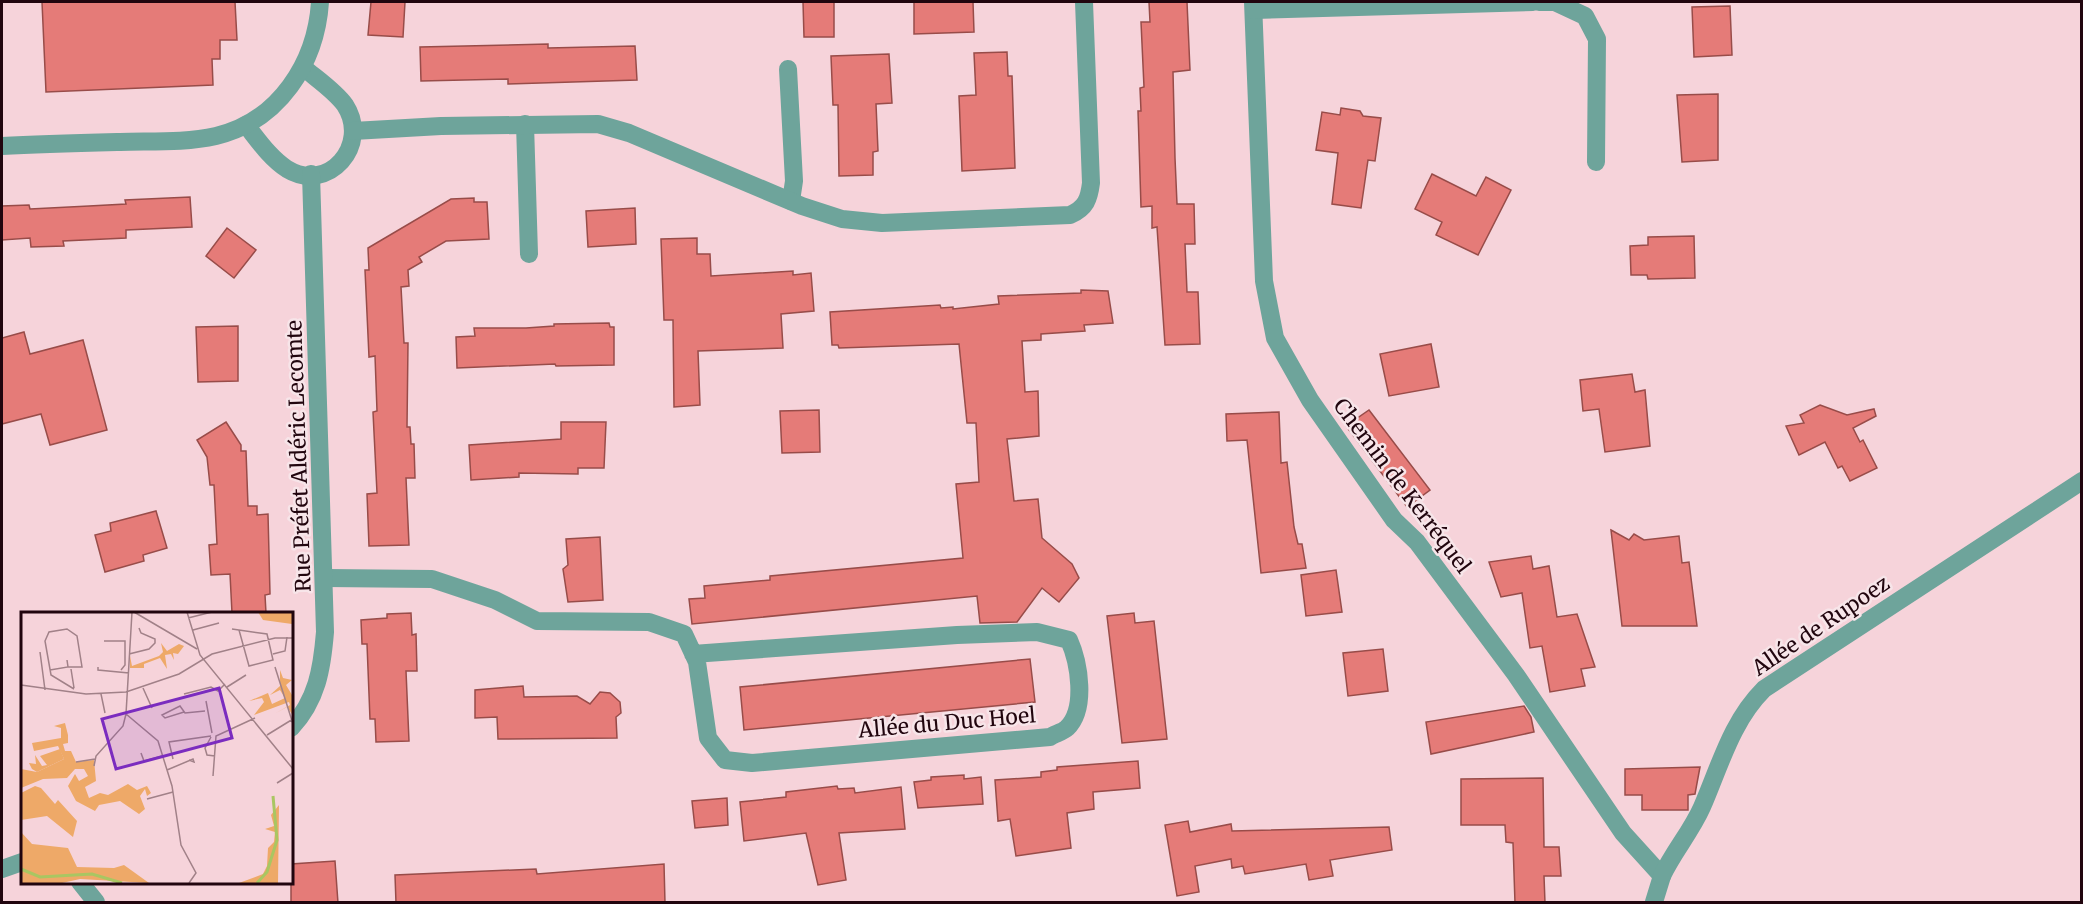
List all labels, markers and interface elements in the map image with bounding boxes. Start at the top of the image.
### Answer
street label: Rue Préfet Aldéric Lecomte [280,319,317,593]
street label: Chemin de Kerréquel [1328,393,1477,579]
street label: Allée de Rupoez [1746,570,1895,682]
inset map [21,612,292,883]
street label: Allée du Duc Hoel [856,701,1037,744]

